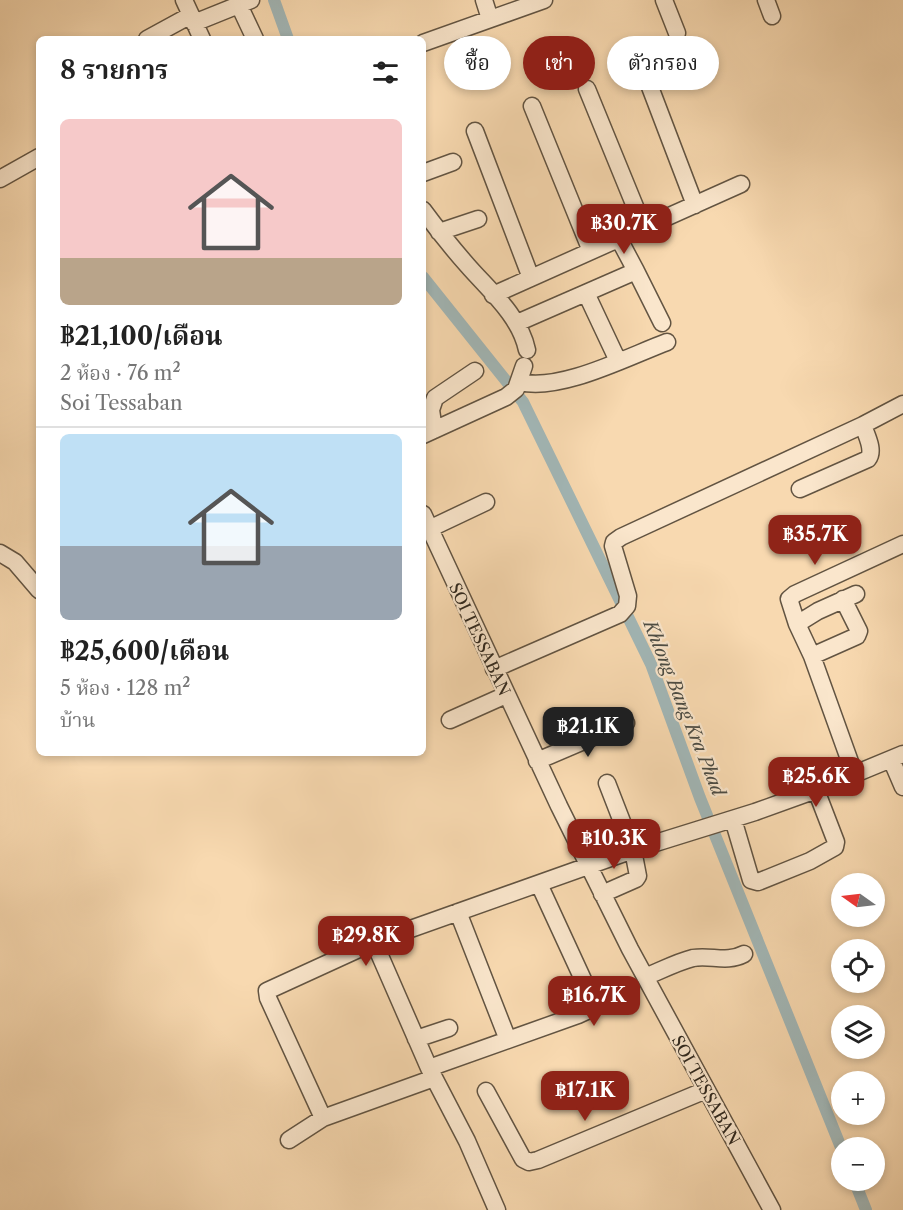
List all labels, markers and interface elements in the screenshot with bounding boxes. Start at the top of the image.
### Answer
chip: ซื้อ [444,36,511,90]
chip: เช่า [523,36,595,90]
chip: ตัวกรอง [607,36,719,90]
text: 8 รายการ [60,54,168,86]
icon: filters [369,56,402,89]
icon: home [177,158,285,266]
pin: ฿30.7K [575,204,673,255]
text: ฿30.7K [591,211,657,235]
text: ฿21,100/เดือน [60,320,223,352]
text: 2 ห้อง · 76 m² [60,361,181,385]
text: Soi Tessaban [60,391,183,415]
icon: home [177,473,285,581]
pin: ฿35.7K [766,515,864,566]
text: ฿35.7K [782,522,848,546]
street label: SOI TESSABAN [445,579,515,699]
water label: Khlong Bang Kra Phad [638,615,730,801]
text: ฿25,600/เดือน [60,635,229,667]
text: 5 ห้อง · 128 m² [60,676,191,700]
pin: ฿21.1K [539,707,637,758]
text: บ้าน [60,708,96,732]
text: ฿21.1K [557,714,619,738]
pin: ฿25.6K [767,757,865,808]
text: ฿25.6K [782,764,850,788]
pin: ฿10.3K [565,819,663,870]
text: ฿10.3K [581,826,647,850]
north arrow [831,873,885,927]
map controls [831,873,885,1191]
pin: ฿29.8K [317,916,415,967]
text: ฿29.8K [332,923,400,947]
button: locate [831,939,885,993]
pin: ฿16.7K [545,976,643,1027]
text: ฿16.7K [562,983,626,1007]
button: layers [831,1005,885,1059]
street label: SOI TESSABAN [668,1032,744,1148]
pin: ฿17.1K [536,1071,634,1122]
button: + [831,1071,885,1125]
text: ฿17.1K [555,1078,615,1102]
button: − [831,1137,885,1191]

